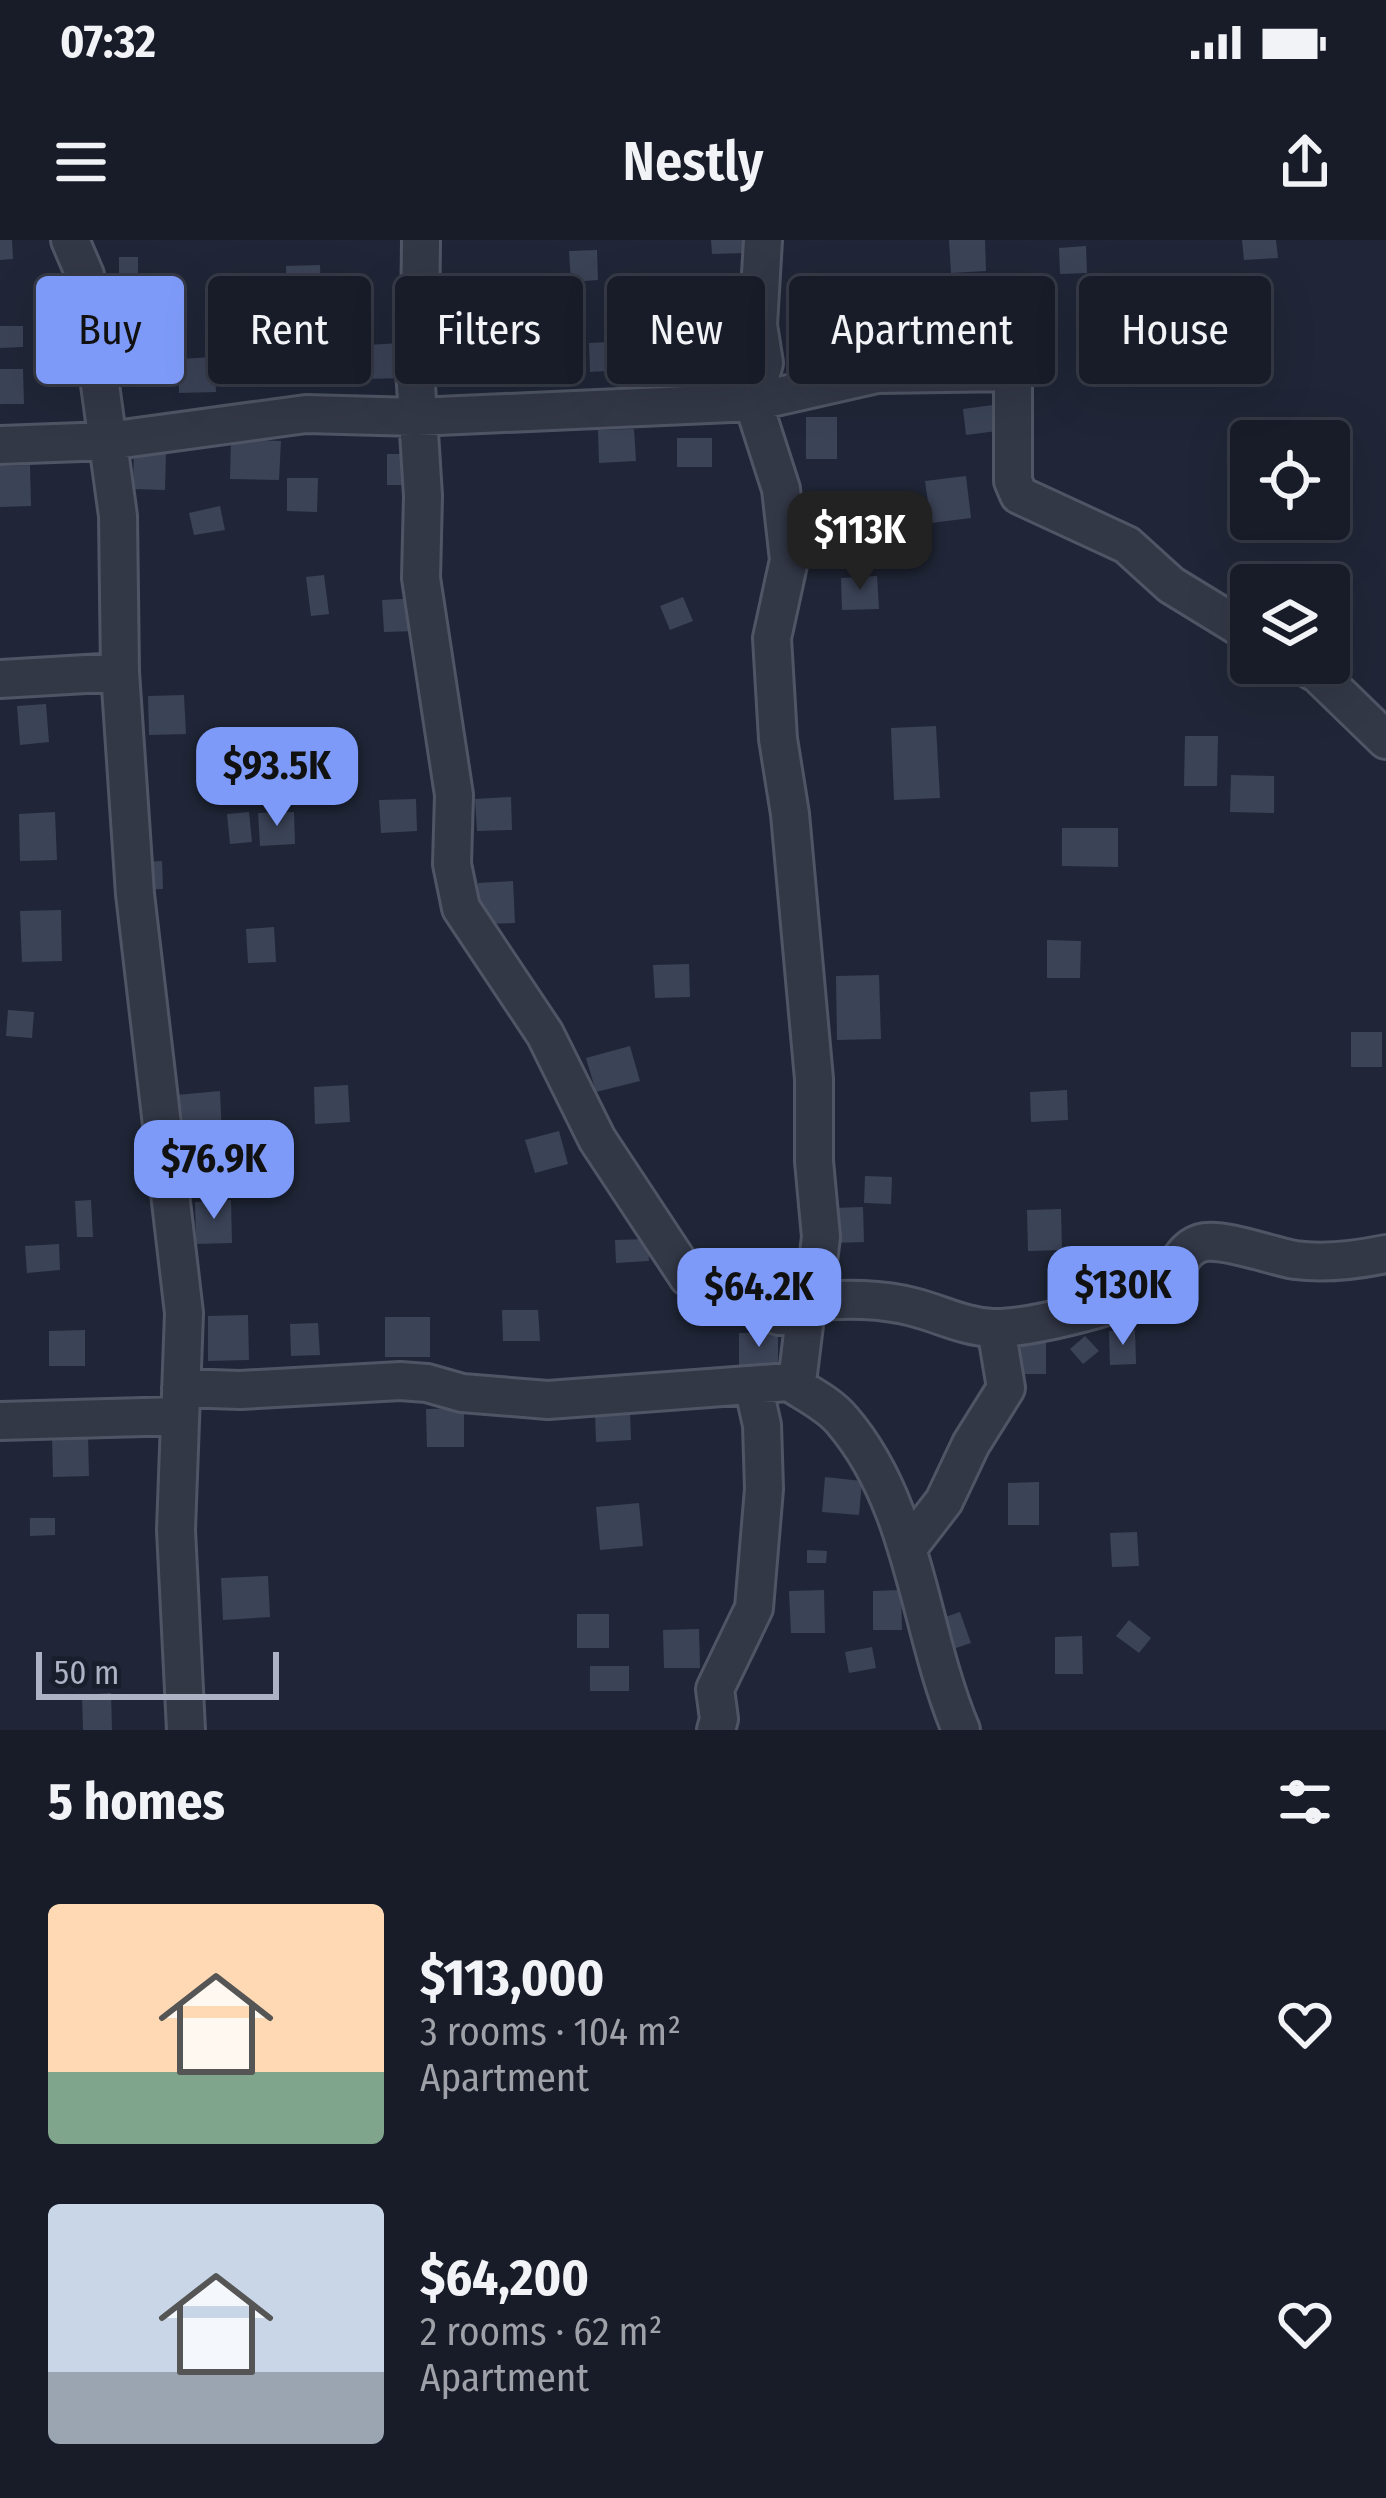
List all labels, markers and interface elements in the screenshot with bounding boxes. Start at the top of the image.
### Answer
text: 07:32 [60,15,156,69]
icon: menu [48,129,114,195]
icon: share [1272,129,1338,195]
text: Nestly [623,130,763,194]
chip: Buy [36,276,184,384]
chip: Rent [208,276,371,384]
chip: Filters [395,276,583,384]
chip: New [607,276,765,384]
chip: Apartment [789,276,1055,384]
chip: House [1079,276,1271,384]
map controls [1230,420,1350,684]
button: locate [1230,420,1350,540]
pin: $113K [776,491,944,593]
text: $113K [814,507,906,553]
button: layers [1230,564,1350,684]
pin: $93.5K [179,727,375,829]
text: $93.5K [223,743,331,789]
pin: $76.9K [116,1120,312,1222]
text: $76.9K [161,1136,267,1182]
pin: $130K [1039,1246,1207,1348]
pin: $64.2K [661,1248,857,1350]
text: $130K [1075,1262,1171,1308]
text: $64.2K [704,1264,814,1310]
scale bar [36,1646,279,1699]
text: 50 m [54,1653,119,1693]
icon: filters [1272,1769,1338,1835]
text: 5 homes [48,1771,225,1833]
text: $113,000 [420,1947,604,2009]
icon: home [144,1952,288,2096]
icon: heart [1272,1991,1338,2057]
text: 3 rooms · 104 m² [420,2009,681,2055]
text: Apartment [420,2055,589,2101]
text: $64,200 [420,2247,589,2309]
icon: home [144,2252,288,2396]
icon: heart [1272,2291,1338,2357]
text: 2 rooms · 62 m² [420,2309,662,2355]
text: Apartment [420,2355,589,2401]

